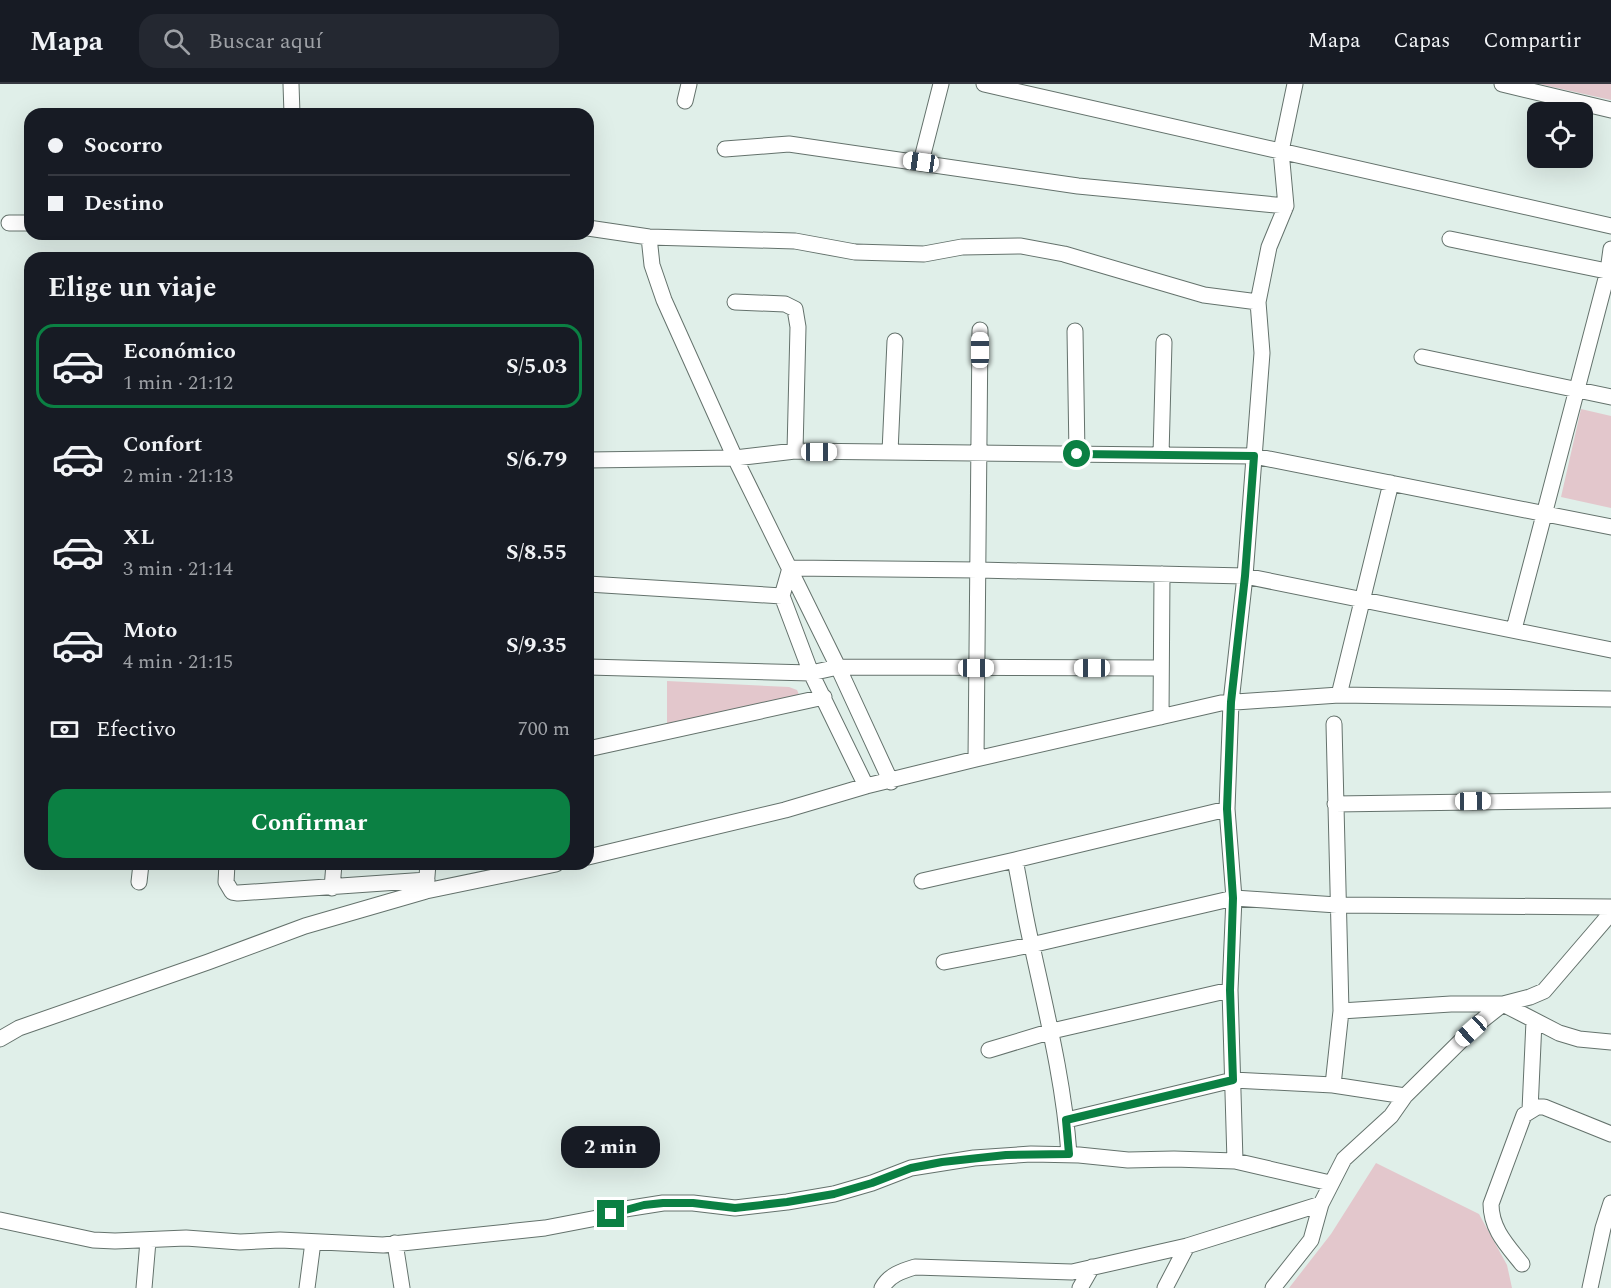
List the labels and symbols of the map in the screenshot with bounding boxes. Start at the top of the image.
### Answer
car [902,151,940,173]
car [971,332,989,368]
route start [1063,440,1090,467]
car [801,443,837,461]
car [958,659,994,677]
car [1074,659,1110,677]
car [1455,792,1491,810]
car [1452,1012,1490,1050]
callout: 2 min [562,1127,660,1169]
route end [597,1200,624,1227]

